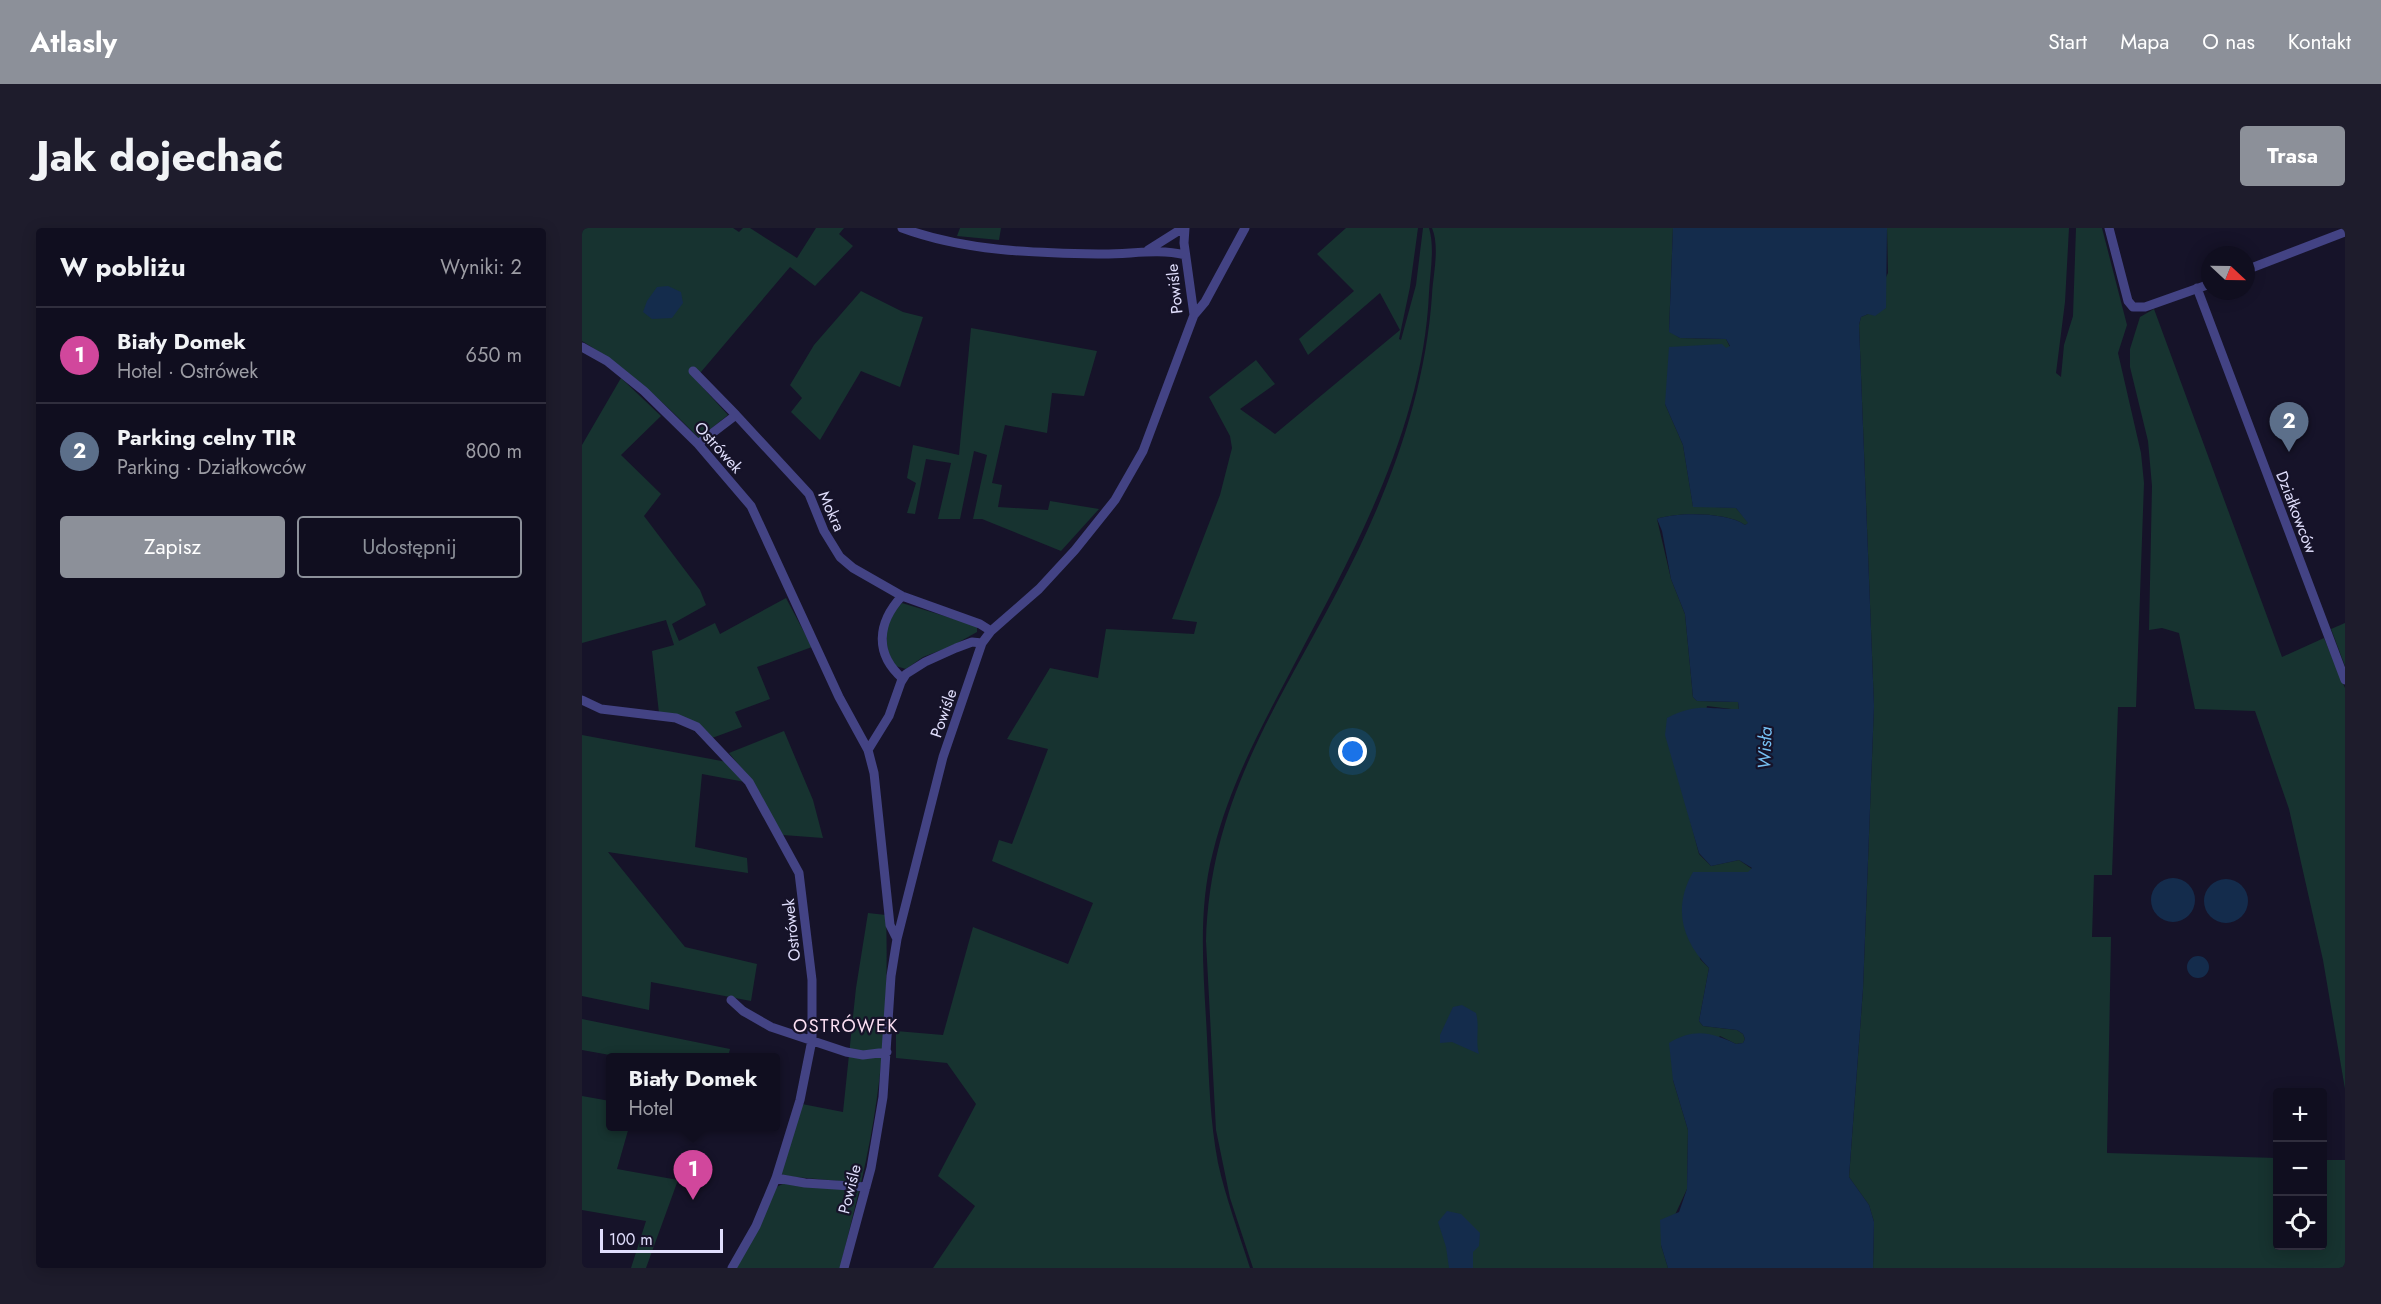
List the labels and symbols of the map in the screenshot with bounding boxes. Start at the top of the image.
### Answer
north arrow [2201,246,2255,300]
street label: Powiśle [1160,263,1189,315]
pin: 2 [2270,402,2308,452]
street label: Ostrówek [689,416,749,479]
street label: Działkowców [2270,468,2323,557]
street label: Mokra [813,487,851,535]
street label: Powiśle [924,686,963,741]
water label: Wisła [1751,726,1779,770]
your location [1338,737,1367,766]
street label: Ostrówek [777,897,806,962]
district label: OSTRÓWEK [793,1013,899,1039]
pin: 1 [674,1150,712,1200]
street label: Powiśle [832,1162,867,1216]
scale bar [600,1226,723,1254]

